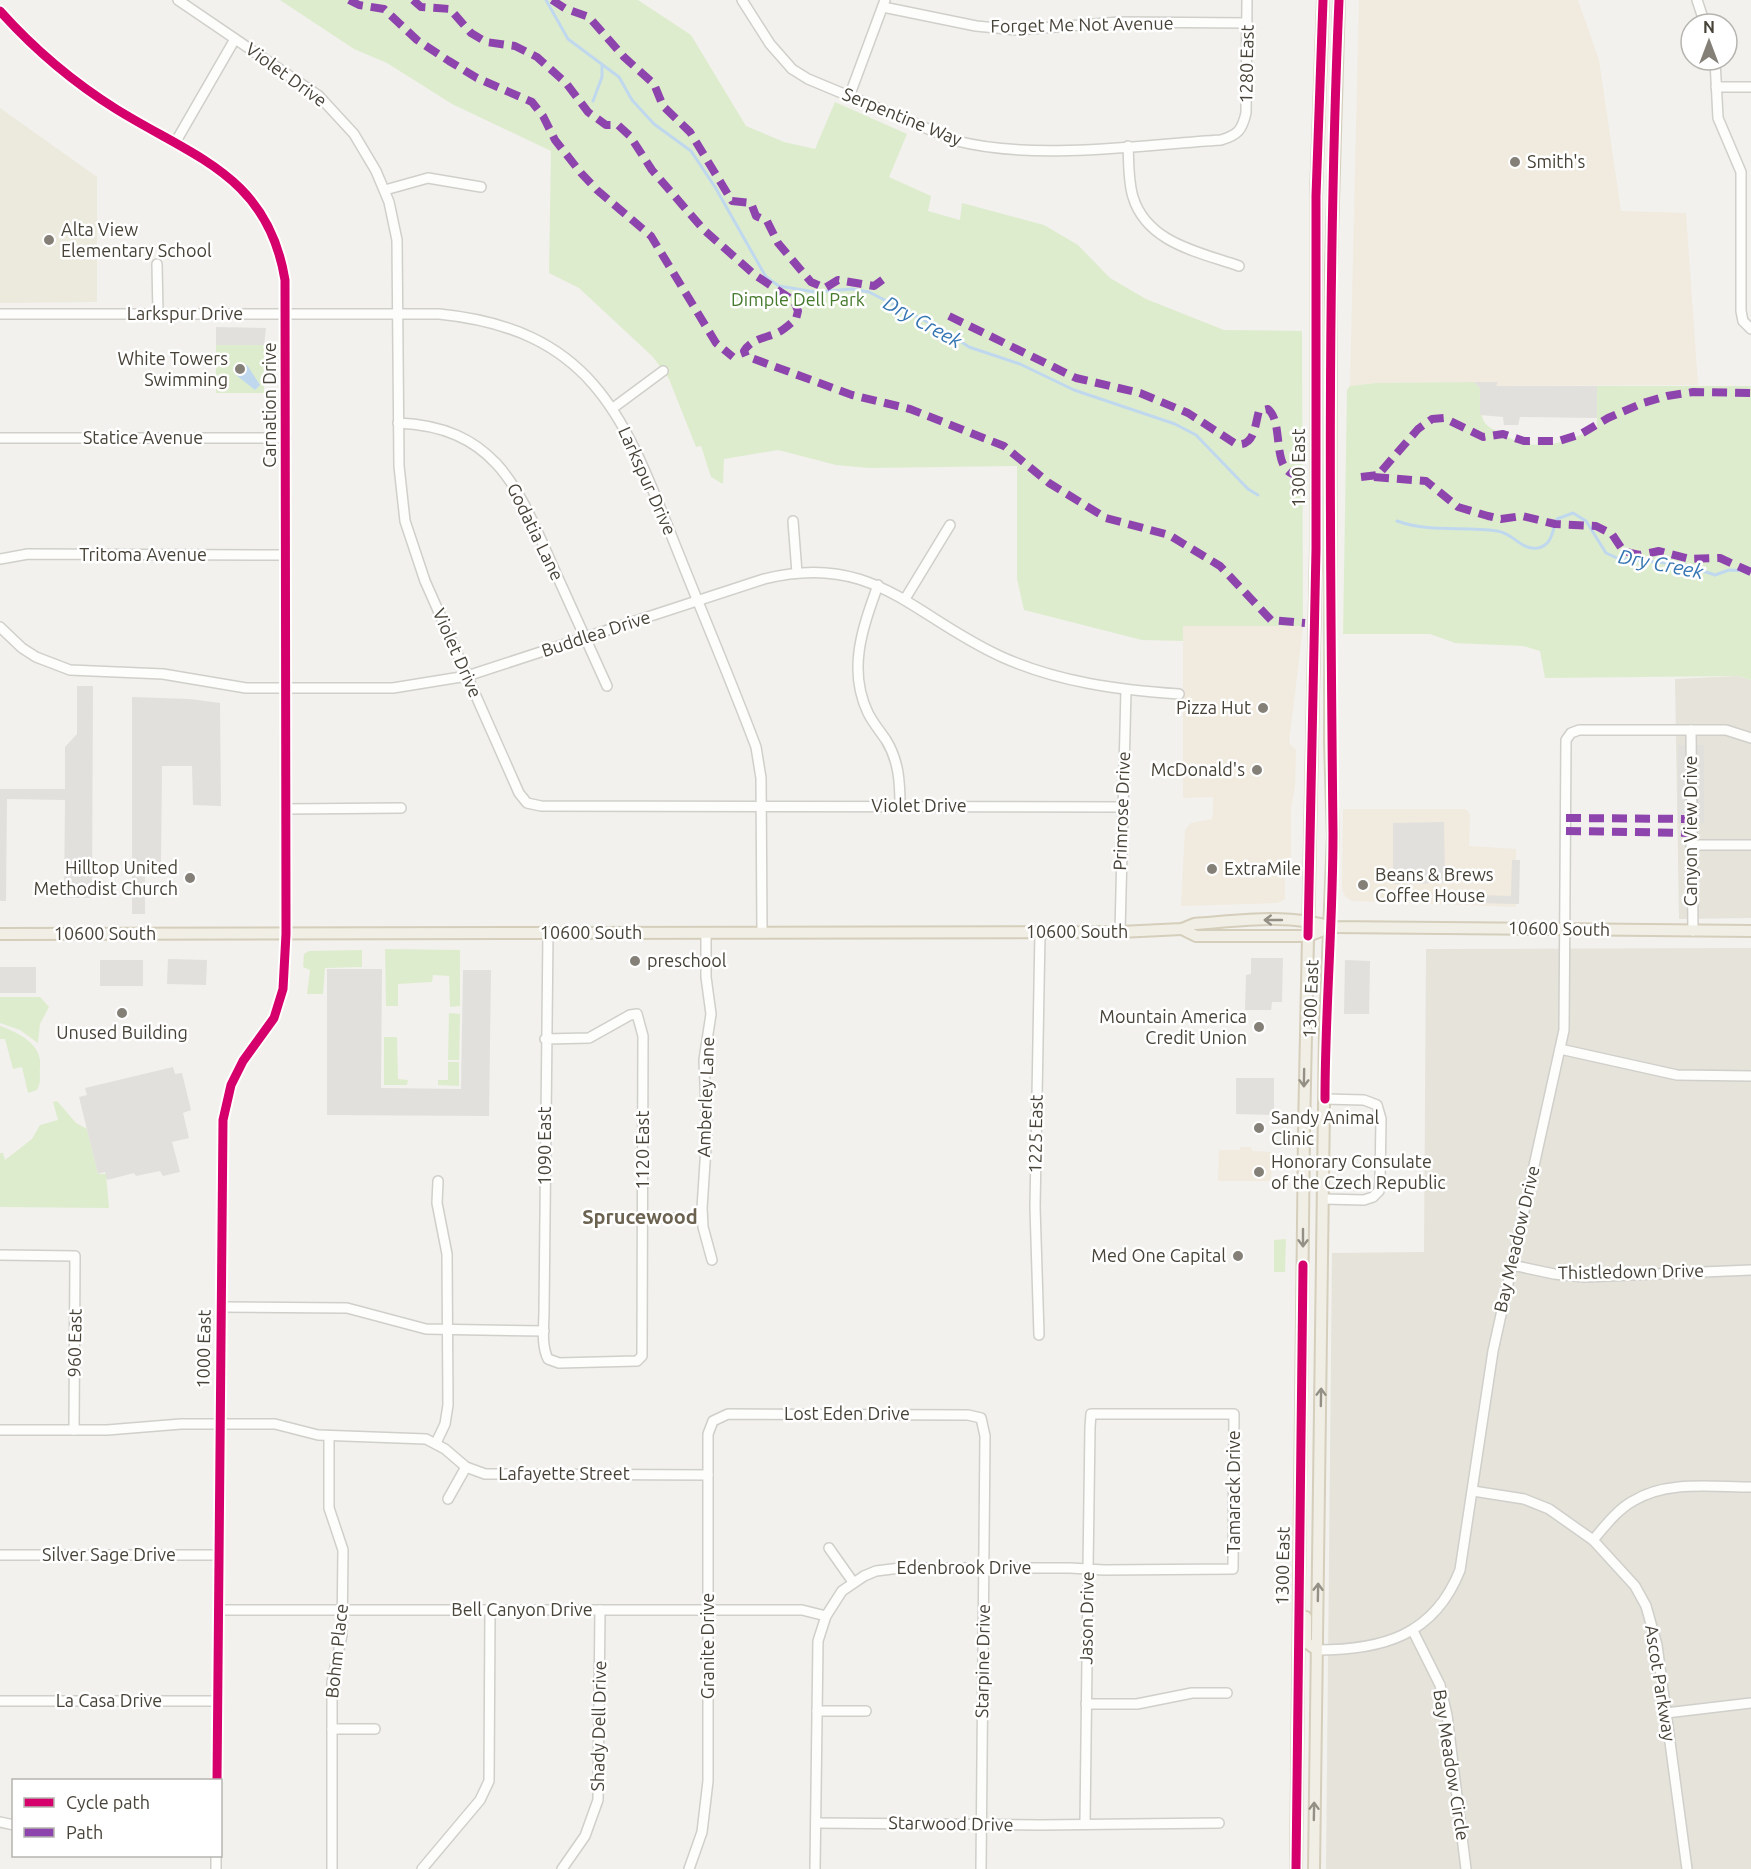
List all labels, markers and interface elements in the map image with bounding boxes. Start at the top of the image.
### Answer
street label: Forget Me Not Avenue [990,12,1174,36]
north arrow [1679,12,1739,72]
text: N [1703,18,1715,36]
street label: 1280 East [1235,24,1257,104]
street label: Violet Drive [242,38,331,110]
street label: Serpentine Way [840,83,965,149]
place label: Smith's [1527,151,1586,171]
marker: Smith's [1508,155,1522,169]
place label: Alta View Elementary School [61,219,212,260]
marker: Alta View Elementary School [42,233,56,247]
park label: Dimple Dell Park [731,289,865,309]
water label: Dry Creek [880,291,967,353]
street label: Larkspur Drive [127,303,243,323]
street label: Carnation Drive [259,342,279,468]
place label: White Towers Swimming [117,348,228,389]
marker: White Towers Swimming [233,362,247,376]
street label: Larkspur Drive [615,423,681,538]
street label: Statice Avenue [83,427,203,447]
street label: 1300 East [1288,429,1308,507]
street label: Godatia Lane [504,480,568,583]
street label: Tritoma Avenue [79,544,207,564]
water label: Dry Creek [1617,544,1706,583]
street label: Violet Drive [429,605,486,700]
street label: Buddlea Drive [539,606,653,660]
place label: Pizza Hut [1176,697,1251,717]
marker: Pizza Hut [1256,701,1270,715]
street label: Primrose Drive [1109,751,1133,871]
street label: Canyon View Drive [1680,756,1700,906]
place label: McDonald's [1151,759,1245,779]
marker: McDonald's [1250,763,1264,777]
street label: Violet Drive [871,795,967,815]
place label: Hilltop United Methodist Church [34,857,178,898]
place label: ExtraMile [1224,858,1301,878]
marker: ExtraMile [1205,862,1219,876]
place label: Beans & Brews Coffee House [1375,864,1494,905]
marker: Hilltop United Methodist Church [183,871,197,885]
marker: Beans & Brews Coffee House [1356,878,1370,892]
one-way arrow [1264,914,1284,926]
street label: 10600 South [1508,917,1610,939]
street label: 10600 South [1026,921,1128,941]
street label: 10600 South [540,922,642,942]
street label: 10600 South [54,923,156,943]
place label: preschool [647,950,727,970]
marker: preschool [628,954,642,968]
street label: 1300 East [1299,959,1321,1039]
marker: Unused Building [115,1006,129,1020]
place label: Mountain America Credit Union [1099,1006,1247,1047]
marker: Mountain America Credit Union [1252,1020,1266,1034]
place label: Unused Building [56,1022,188,1042]
street label: Amberley Lane [693,1036,717,1158]
one-way arrow [1299,1067,1310,1087]
street label: 1225 East [1024,1094,1046,1174]
street label: 1090 East [534,1107,554,1185]
place label: Sandy Animal Clinic [1271,1107,1379,1148]
street label: 1120 East [632,1111,652,1189]
marker: Sandy Animal Clinic [1252,1121,1266,1135]
place label: Honorary Consulate of the Czech Republic [1271,1151,1446,1192]
street label: Bay Meadow Drive [1489,1163,1543,1314]
marker: Honorary Consulate of the Czech Republic [1252,1165,1266,1179]
district label: Sprucewood [582,1205,698,1228]
one-way arrow [1297,1228,1309,1248]
place label: Med One Capital [1091,1245,1226,1265]
marker: Med One Capital [1231,1249,1245,1263]
street label: Thistledown Drive [1558,1260,1704,1282]
street label: 960 East [63,1308,85,1378]
street label: 1000 East [192,1309,214,1389]
one-way arrow [1315,1387,1327,1407]
street label: Lost Eden Drive [784,1403,910,1423]
street label: Tamarack Drive [1223,1430,1243,1554]
street label: Lafayette Street [498,1463,630,1483]
street label: 1300 East [1271,1526,1293,1606]
street label: Silver Sage Drive [42,1544,176,1564]
street label: Edenbrook Drive [897,1557,1031,1577]
street label: Jason Drive [1075,1571,1097,1665]
one-way arrow [1312,1582,1324,1602]
street label: Granite Drive [697,1593,717,1699]
street label: Bell Canyon Drive [451,1599,593,1619]
street label: Bohm Place [321,1603,351,1699]
street label: Starpine Drive [971,1604,993,1718]
street label: Ascot Parkway [1642,1623,1680,1743]
street label: Shady Dell Drive [587,1660,609,1792]
street label: Bay Meadow Circle [1430,1688,1474,1842]
street label: La Casa Drive [56,1690,162,1710]
legend [12,1779,222,1857]
text: Cycle path [66,1792,150,1812]
one-way arrow [1309,1801,1320,1821]
street label: Starwood Drive [888,1812,1014,1834]
text: Path [66,1822,103,1842]

